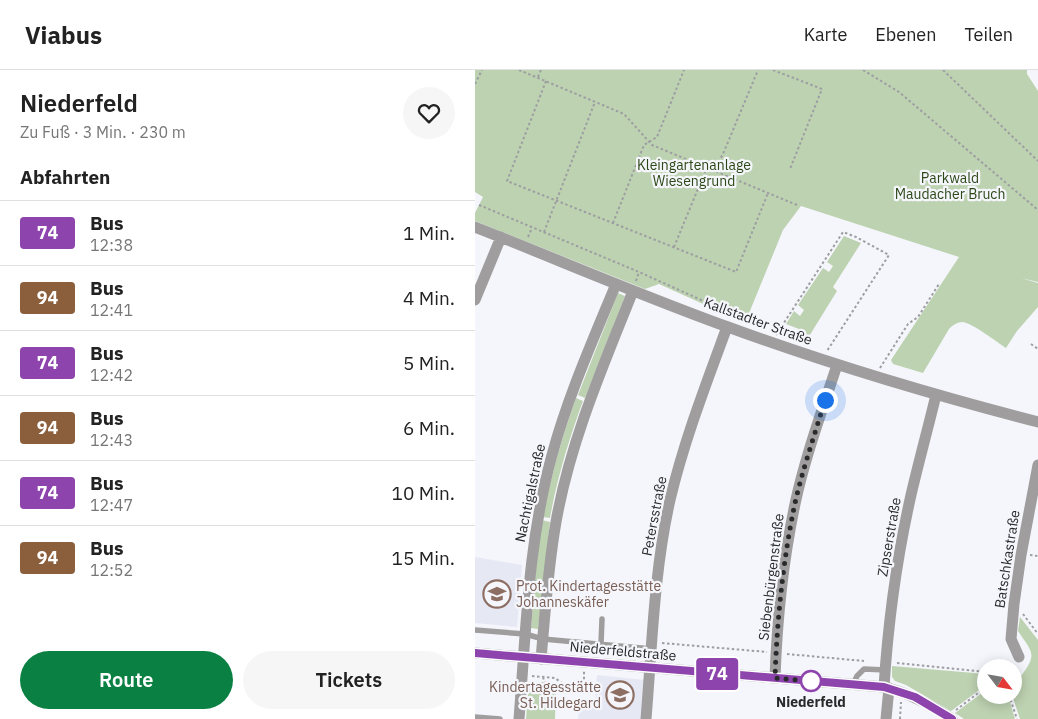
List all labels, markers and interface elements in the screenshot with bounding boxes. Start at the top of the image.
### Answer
text: Viabus [25,19,102,51]
text: Karte [804,23,847,46]
text: Ebenen [875,23,936,46]
text: Teilen [964,23,1013,46]
text: Niederfeld [20,87,138,119]
button: heart [403,87,455,139]
text: Zu Fuß · 3 Min. · 230 m [20,122,186,142]
park label: Kleingartenanlage Wiesengrund [637,156,751,190]
text: Abfahrten [20,165,110,189]
park label: Parkwald Maudacher Bruch [895,169,1005,203]
text: Bus [90,211,124,235]
text: 74 [37,221,58,244]
text: 1 Min. [403,221,455,245]
text: 12:38 [90,235,133,255]
text: Bus [90,276,124,300]
text: 94 [37,286,58,309]
text: 4 Min. [403,286,455,310]
street label: Kallstadter Straße [701,293,815,349]
text: 12:41 [90,300,133,320]
text: Bus [90,341,124,365]
text: 74 [37,351,58,374]
text: 5 Min. [403,351,455,375]
text: 12:42 [90,365,133,385]
your location [813,388,838,413]
text: Bus [90,406,124,430]
text: 94 [37,416,58,439]
text: 6 Min. [403,416,455,440]
text: 12:43 [90,430,133,450]
street label: Nachtigalstraße [511,442,549,544]
text: Bus [90,471,124,495]
street label: Petersstraße [637,474,671,558]
text: 74 [37,481,58,504]
text: 10 Min. [392,481,455,505]
text: 12:47 [90,495,133,515]
street label: Zipserstraße [873,496,905,578]
street label: Batschkastraße [990,508,1024,609]
street label: Siebenbürgenstraße [754,512,788,641]
text: Bus [90,536,124,560]
text: 94 [37,546,58,569]
text: 15 Min. [392,546,455,570]
text: 12:52 [90,560,133,580]
place label: Prot. Kindertagesstätte Johanneskäfer [516,577,661,611]
school or university icon: Prot. Kindertagesstätte Johanneskäfer [482,579,512,609]
street label: Niederfeldstraße [569,637,677,665]
button: Route [20,651,233,709]
button: Tickets [243,651,455,709]
line badge: 74 [695,658,739,690]
north arrow [977,659,1023,704]
map controls [977,659,1022,704]
text: 74 [706,662,728,685]
marker: Niederfeld [800,670,822,692]
place label: Kindertagesstätte St. Hildegard [489,678,601,712]
school or university icon: Kindertagesstätte St. Hildegard [605,680,635,710]
place label: Niederfeld [776,693,846,711]

